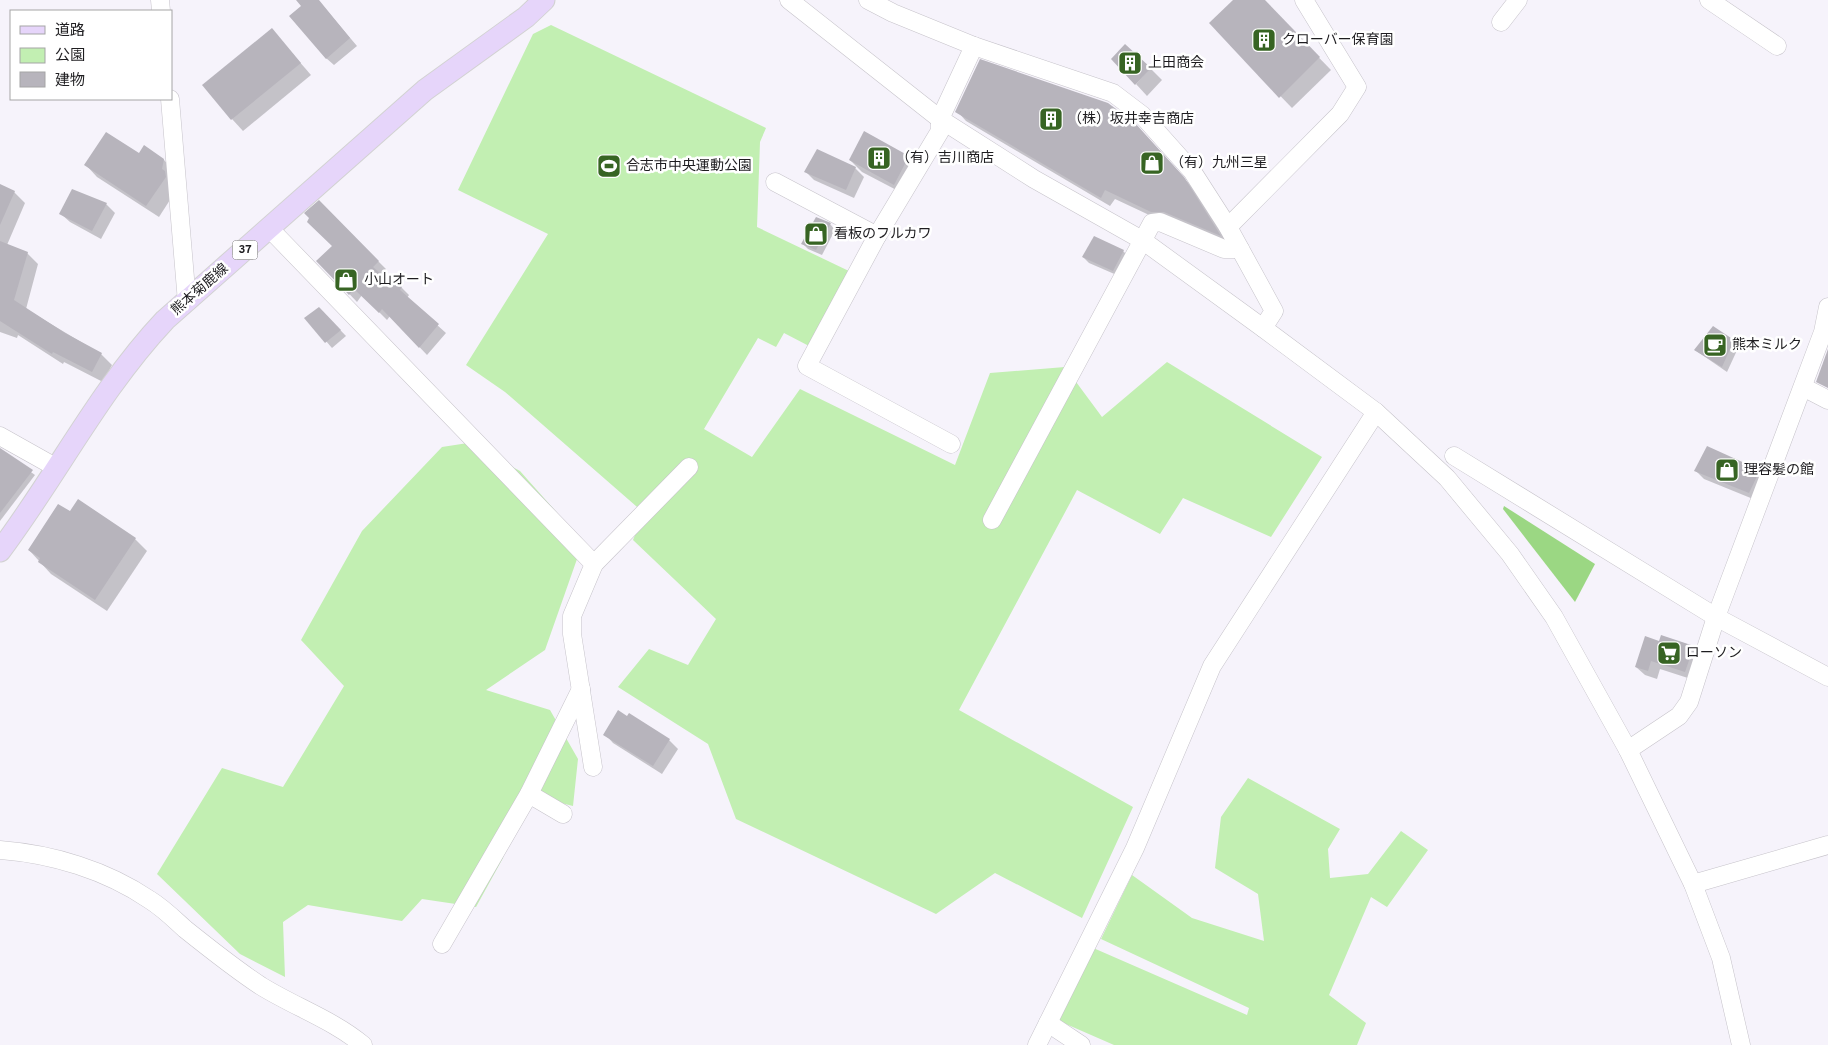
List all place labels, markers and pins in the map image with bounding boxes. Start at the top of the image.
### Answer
building icon: クローバー保育園 [1251,27,1277,53]
place label: クローバー保育園 [1282,32,1394,49]
building icon: 上田商会 [1117,50,1143,76]
place label: 上田商会 [1148,55,1204,72]
building icon: （株）坂井幸吉商店 [1038,106,1064,132]
place label: （株）坂井幸吉商店 [1068,110,1194,128]
building icon: （有）吉川商店 [866,145,892,171]
place label: （有）吉川商店 [896,150,994,167]
shop icon: （有）九州三星 [1139,150,1165,176]
sports icon: 合志市中央運動公園 [596,153,622,179]
place label: （有）九州三星 [1170,154,1268,172]
place label: 合志市中央運動公園 [626,158,752,175]
shop icon: 看板のフルカワ [803,221,829,247]
place label: 看板のフルカワ [834,226,932,243]
shop icon: 小山オート [333,267,359,293]
place label: 小山オート [364,272,434,289]
cafe icon: 熊本ミルク [1702,332,1728,358]
place label: 熊本ミルク [1732,336,1802,354]
shop icon: 理容髪の館 [1714,457,1740,483]
place label: 理容髪の館 [1744,462,1814,479]
supermarket icon: ローソン [1656,640,1682,666]
place label: ローソン [1686,645,1742,662]

